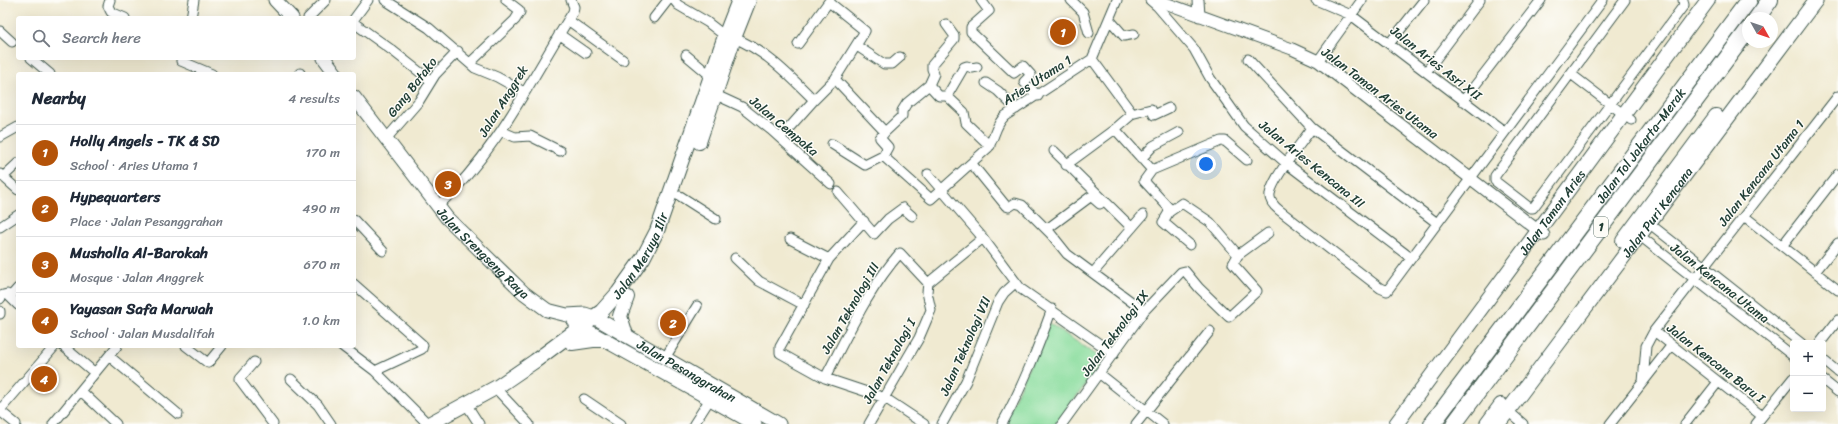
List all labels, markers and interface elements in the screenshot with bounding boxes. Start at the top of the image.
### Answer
north arrow [1742,12,1778,48]
search box [16,16,356,60]
pin: 1 [1050,17,1076,47]
street label: Jalan Aries Asri XII [1384,19,1488,107]
text: Search here [62,25,141,51]
icon: search [30,27,52,49]
street label: Jalan Taman Aries Utama [1316,40,1444,145]
street label: Aries Utama 1 [997,49,1077,112]
street label: Gang Batako [381,51,443,122]
street label: Jalan Anggrek [471,61,534,142]
text: Nearby [32,83,86,113]
street label: Jalan Tol Jakarta–Merak [1589,83,1691,209]
text: 4 results [288,87,340,110]
street label: Jalan Cempaka [744,89,824,162]
street label: Jalan Aries Kencana III [1253,113,1370,214]
street label: Jalan Kencana Utama 1 [1711,114,1810,232]
text: Holly Angels - TK & SD [70,128,219,154]
text: 1 [42,141,48,164]
text: 170 m [305,141,340,164]
text: School · Aries Utama 1 [70,154,198,177]
your location [1196,154,1216,174]
street label: Jalan Puri Kencana [1615,161,1699,263]
street label: Jalan Taman Aries [1512,164,1592,261]
pin: 3 [435,169,461,199]
text: Hypequarters [70,184,160,210]
text: 2 [41,197,49,220]
text: 490 m [302,197,340,220]
street label: Jalan Srengseng Raya [430,201,535,305]
street label: Jalan Meruya Ilir [605,208,674,305]
text: Place · Jalan Pesanggrahan [70,210,223,233]
road number: 1 [1594,217,1608,237]
street label: Jalan Kencana Utama [1664,236,1775,330]
text: Musholla Al-Barokah [70,240,208,266]
text: 3 [41,253,49,276]
text: 670 m [304,253,340,276]
street label: Jalan Teknologi III [814,258,886,359]
text: Mosque · Jalan Anggrek [70,266,204,289]
street label: Jalan Teknologi IX [1074,284,1156,382]
street label: Jalan Teknologi VII [932,293,997,400]
text: Yayasan Safa Marwah [70,296,213,322]
pin: 2 [660,308,686,338]
text: 4 [41,309,49,332]
text: 1.0 km [302,309,340,332]
street label: Jalan Teknologi I [855,313,922,409]
street label: Jalan Kencana Baru I [1661,316,1771,410]
text: School · Jalan Musdalifah [70,322,215,345]
street label: Jalan Pesanggrahan [632,332,741,409]
map controls [1790,340,1826,412]
button: + [1790,340,1826,376]
pin: 4 [31,364,57,394]
button: − [1790,376,1826,412]

